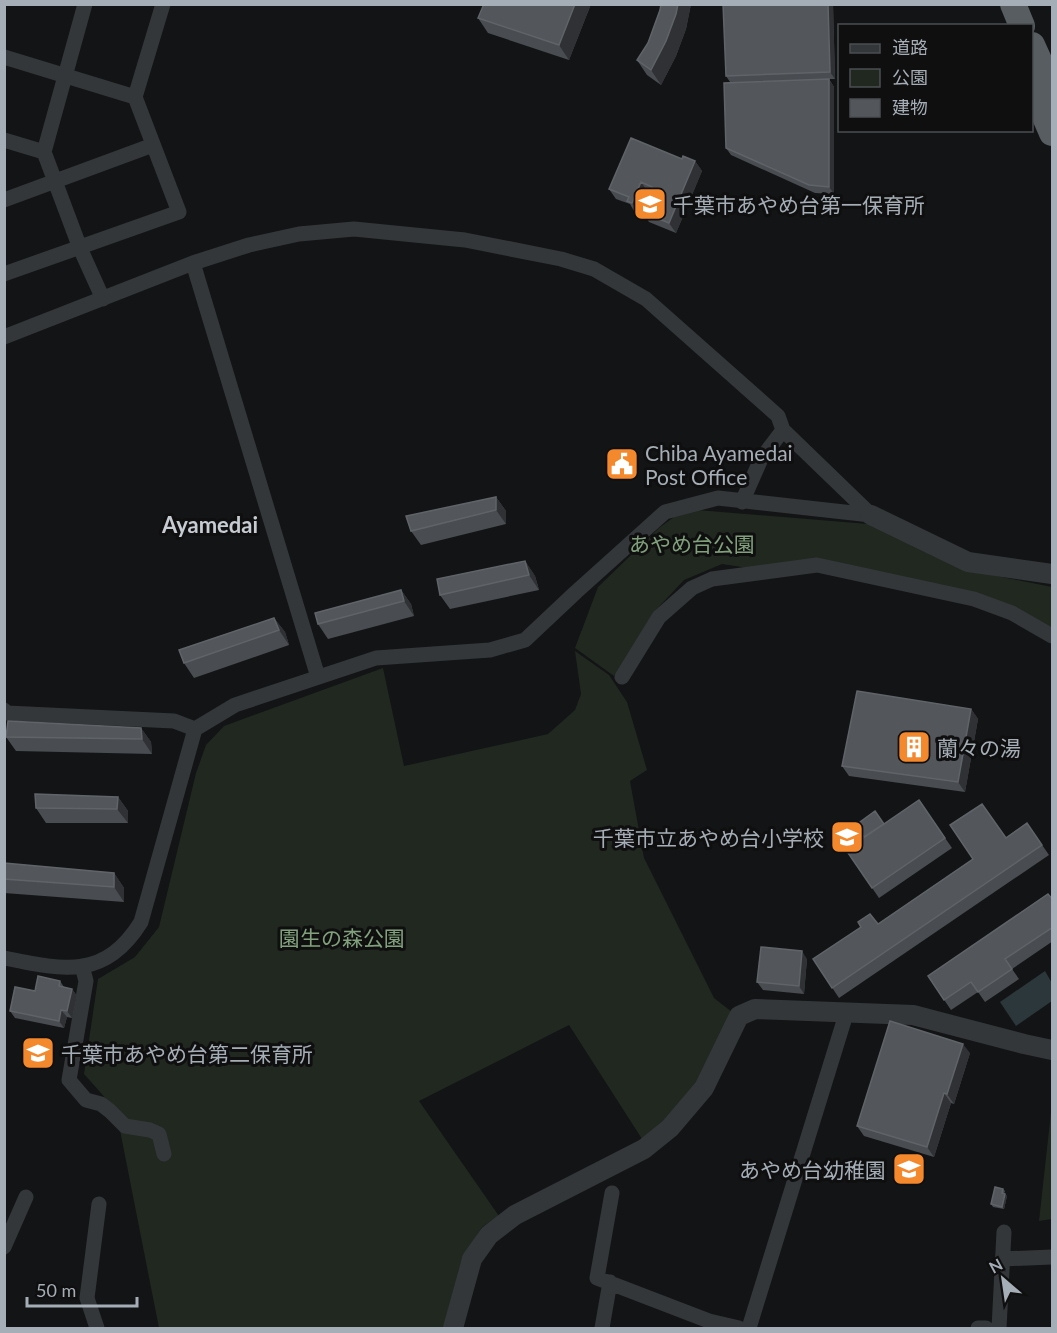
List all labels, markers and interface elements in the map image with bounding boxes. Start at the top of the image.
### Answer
legend [838,24,1033,132]
text: 道路 [892,36,928,58]
text: 公園 [892,66,928,88]
text: 建物 [892,96,928,118]
school or university icon: 千葉市あやめ台第一保育所 [632,186,668,222]
place label: 千葉市あやめ台第一保育所 [673,192,925,217]
place label: Chiba Ayamedai Post Office [645,440,793,489]
public building icon: Chiba Ayamedai Post Office [604,446,640,482]
district label: Ayamedai [161,511,258,538]
park label: あやめ台公園 [629,531,755,556]
building icon: 蘭々の湯 [896,729,932,765]
place label: 蘭々の湯 [937,735,1021,760]
school or university icon: 千葉市立あやめ台小学校 [829,819,865,855]
place label: 千葉市立あやめ台小学校 [593,825,824,850]
park label: 園生の森公園 [279,925,405,950]
school or university icon: 千葉市あやめ台第二保育所 [20,1035,56,1071]
place label: 千葉市あやめ台第二保育所 [61,1041,313,1066]
school or university icon: あやめ台幼稚園 [891,1151,927,1187]
place label: あやめ台幼稚園 [739,1157,886,1182]
north arrow [973,1249,1033,1309]
text: N [985,1254,1005,1277]
scale bar [27,1270,136,1308]
text: 50 m [36,1279,76,1301]

